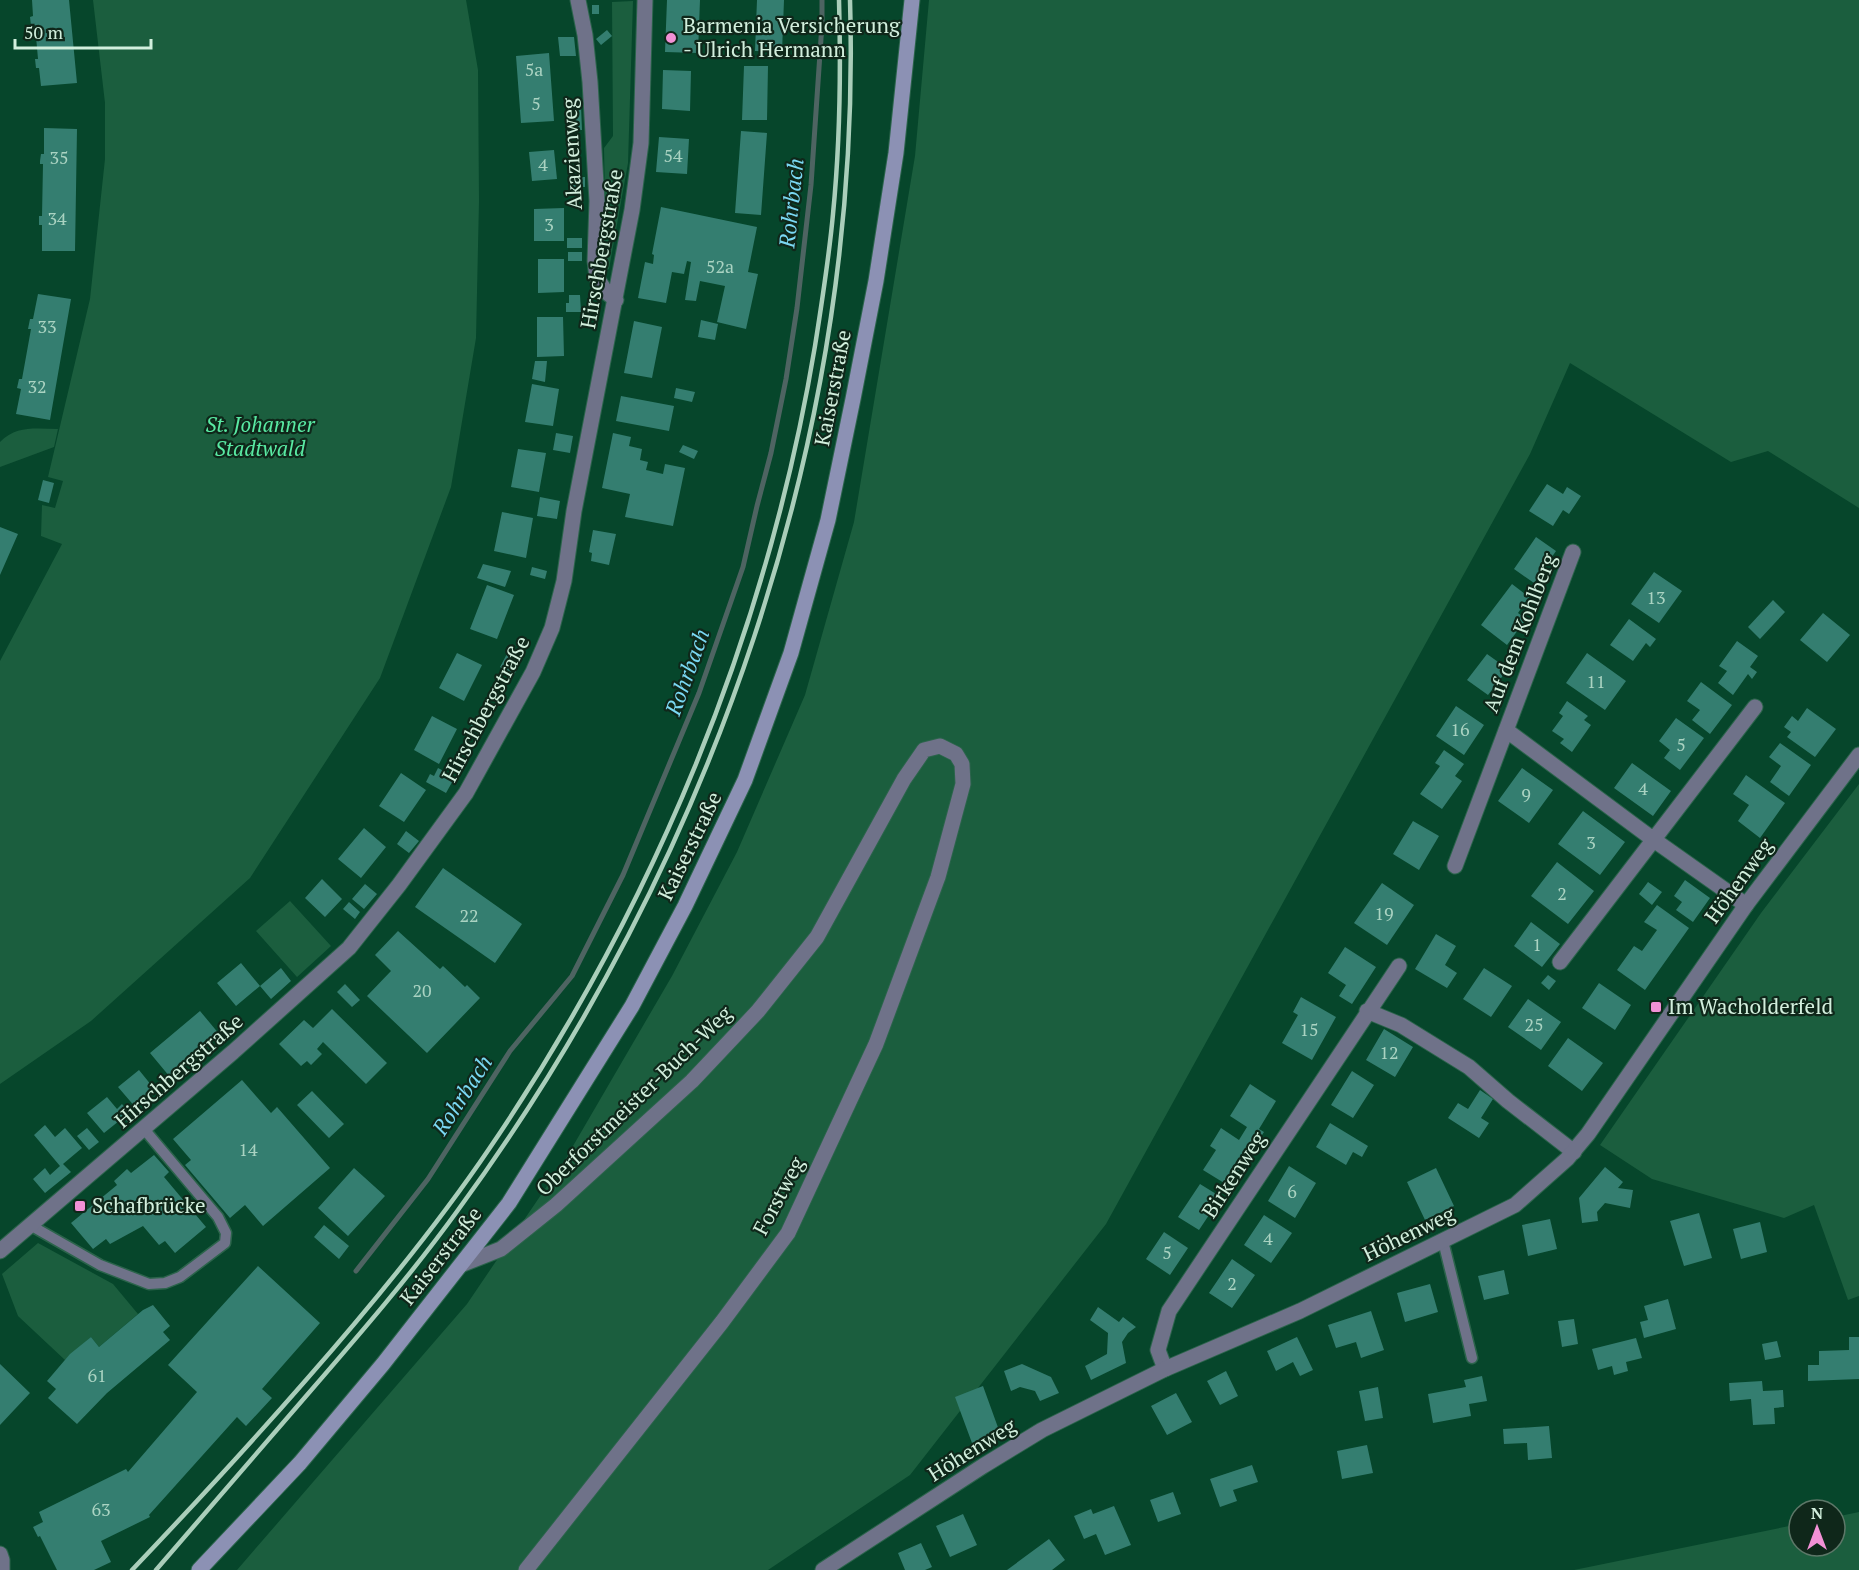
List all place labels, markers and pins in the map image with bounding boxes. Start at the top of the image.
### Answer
place label: Barmenia Versicherung - Ulrich Hermann [683,11,901,63]
marker: Barmenia Versicherung - Ulrich Hermann [664,31,678,45]
place label: Im Wacholderfeld [1668,992,1833,1020]
marker: Im Wacholderfeld [1649,1000,1663,1014]
place label: Schafbrücke [92,1191,206,1219]
marker: Schafbrücke [73,1199,87,1213]

